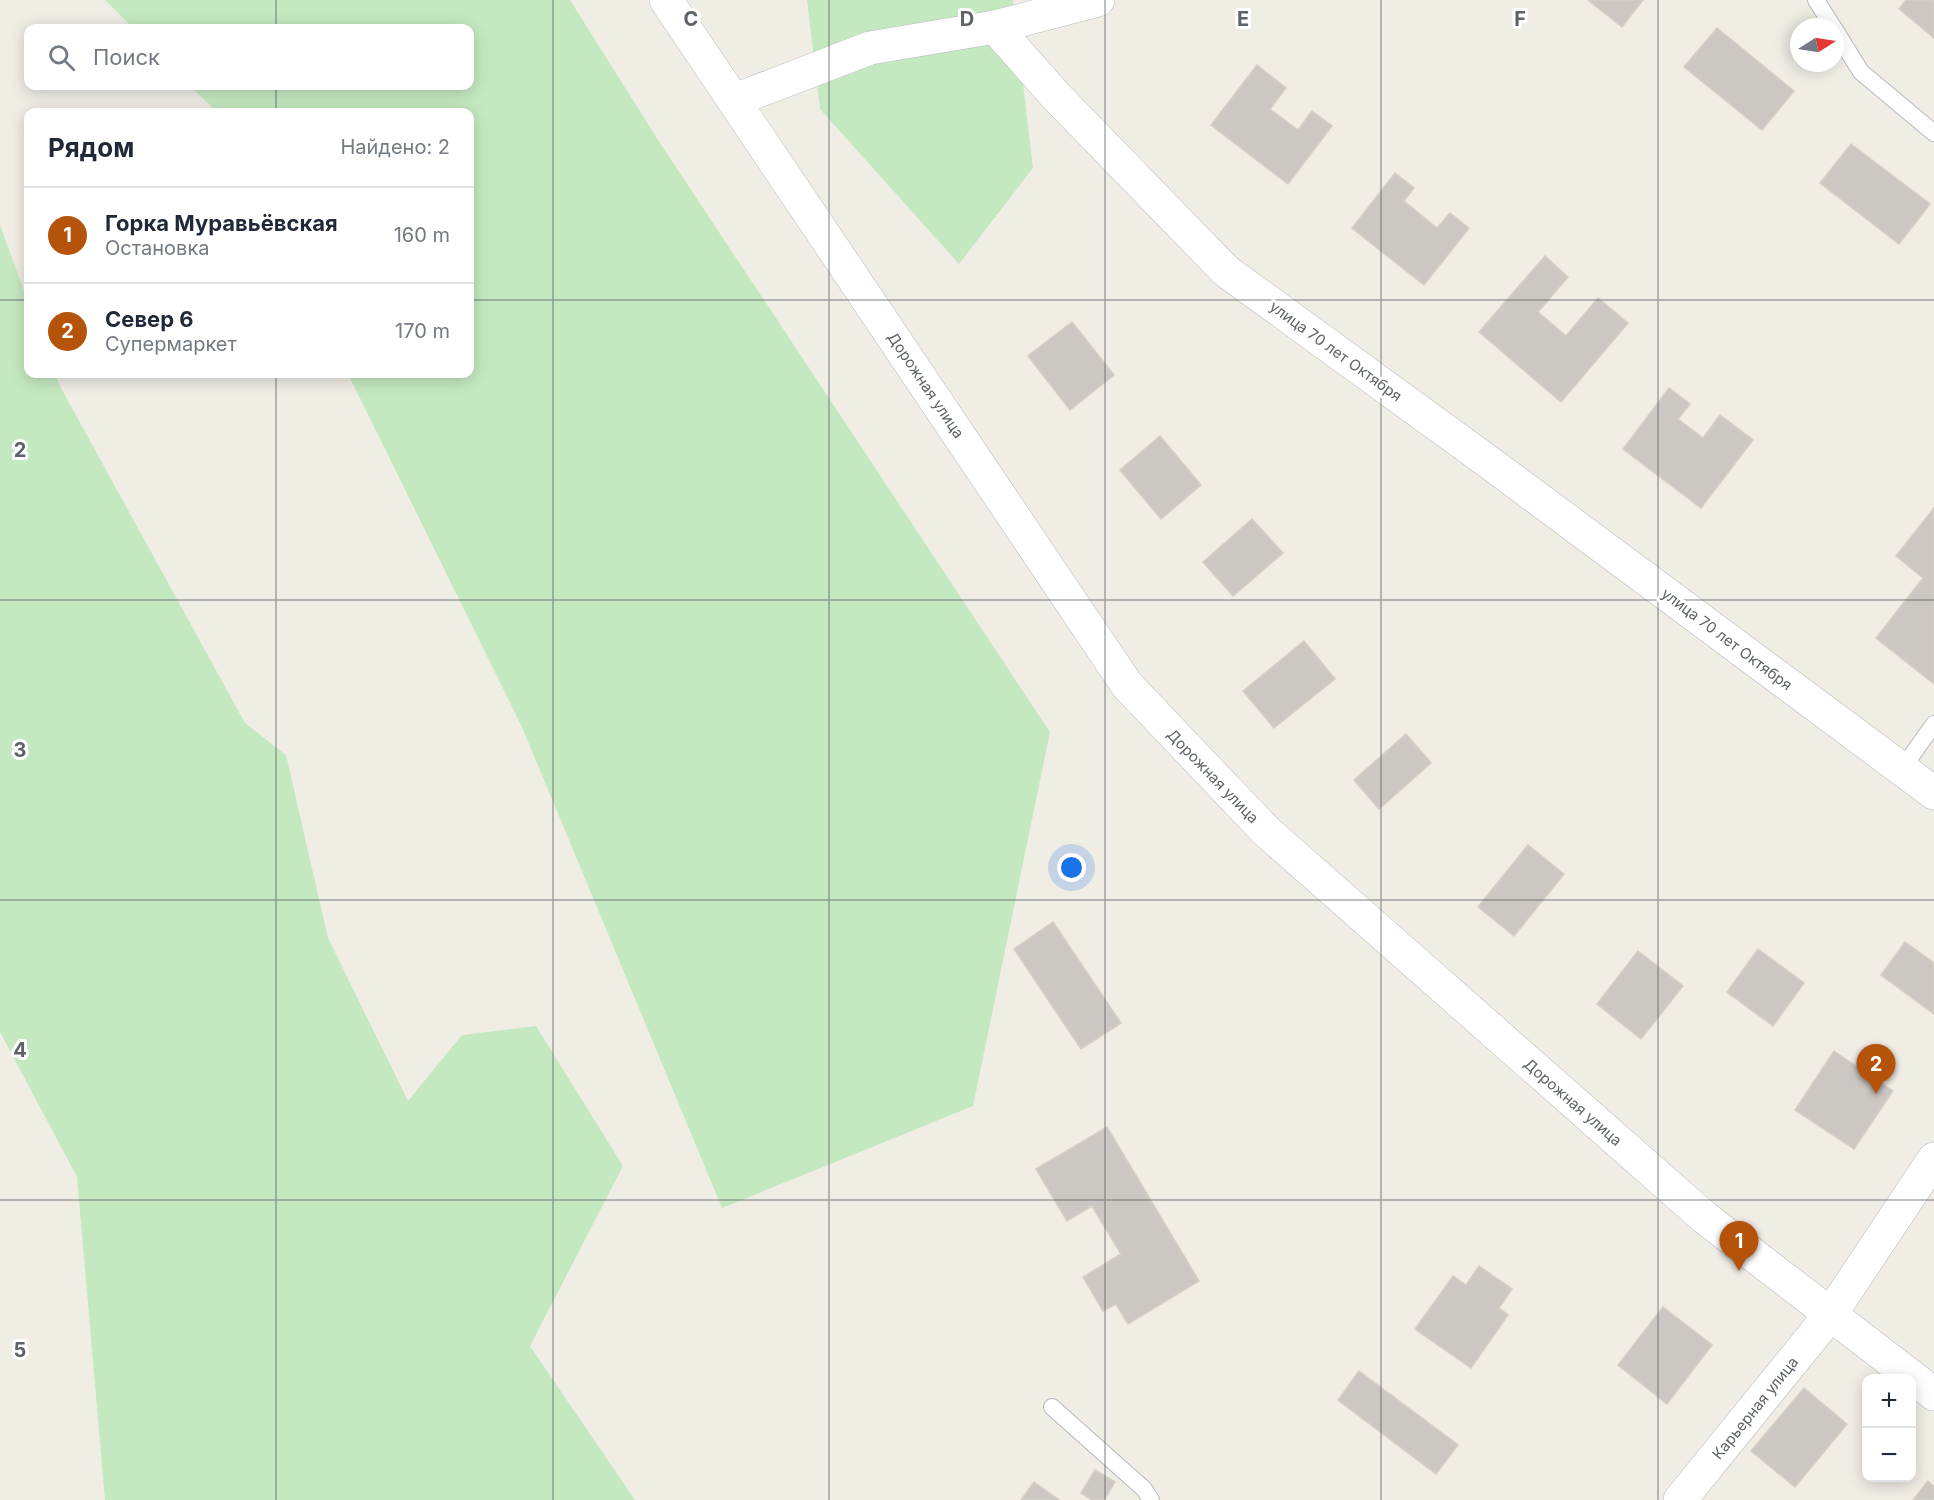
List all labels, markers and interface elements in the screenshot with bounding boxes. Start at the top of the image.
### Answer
text: C [684,7,698,31]
text: D [960,7,974,31]
text: E [1237,7,1249,31]
text: F [1514,7,1526,31]
north arrow [1790,18,1844,72]
search box [24,24,474,90]
icon: search [45,41,78,74]
text: Поиск [93,44,160,70]
text: Рядом [48,132,134,163]
text: Найдено: 2 [340,135,450,159]
text: Горка Муравьёвская [105,210,338,236]
text: 1 [63,223,72,247]
text: 160 m [394,223,450,247]
text: Остановка [105,236,209,260]
street label: улица 70 лет Октября [1266,297,1406,405]
text: Север 6 [105,306,194,332]
text: 2 [61,319,74,343]
text: 170 m [395,319,450,343]
street label: Дорожная улица [884,328,968,442]
text: Супермаркет [105,332,237,356]
text: 2 [14,438,26,462]
street label: улица 70 лет Октября [1658,584,1796,694]
street label: Дорожная улица [1163,725,1263,827]
text: 3 [14,738,26,762]
your location [1057,853,1086,882]
text: 4 [13,1038,27,1062]
pin: 2 [1856,1044,1896,1094]
street label: Дорожная улица [1520,1054,1626,1150]
pin: 1 [1720,1222,1758,1271]
text: 5 [14,1338,26,1362]
street label: Карьерная улица [1708,1353,1802,1463]
map controls [1862,1374,1916,1482]
button: + [1862,1374,1916,1428]
button: − [1862,1428,1916,1482]

